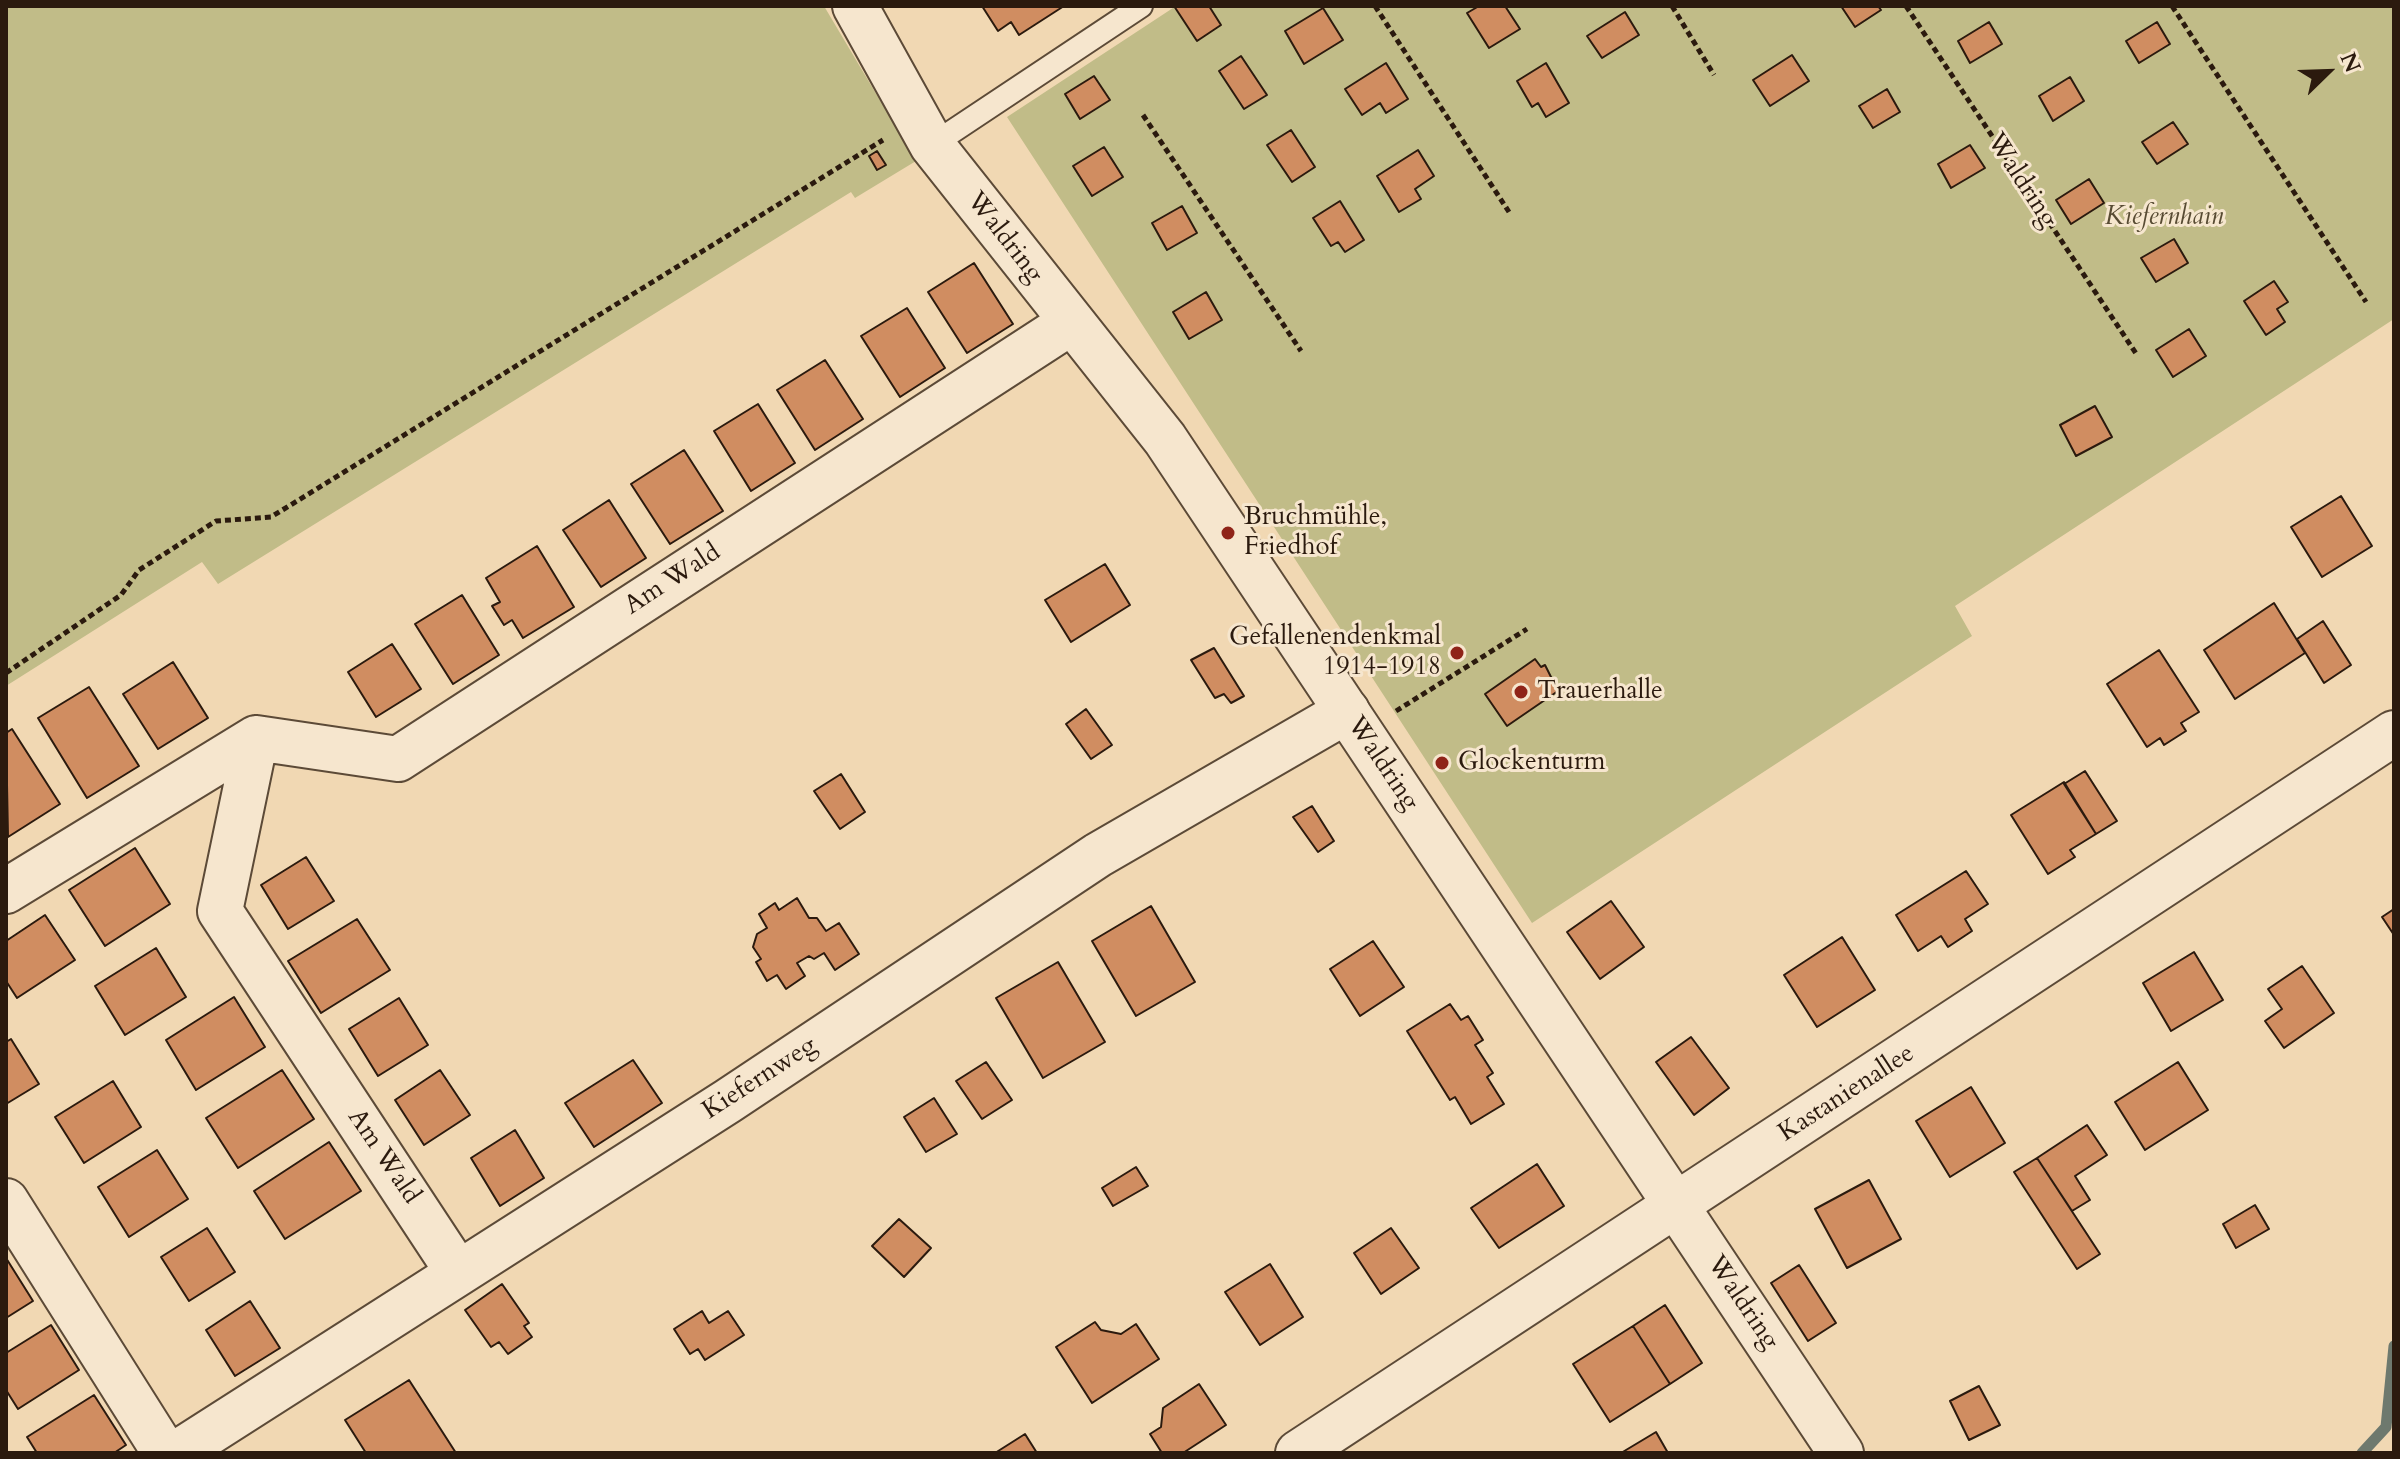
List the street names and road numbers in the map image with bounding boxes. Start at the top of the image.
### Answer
street label: Waldring [1979,128,2063,234]
street label: Waldring [959,186,1049,290]
street label: Am Wald [619,538,727,622]
street label: Waldring [1339,711,1425,817]
street label: Kiefernweg [697,1031,823,1127]
street label: Kastanienallee [1773,1039,1921,1149]
street label: Am Wald [340,1104,426,1210]
street label: Waldring [1699,1250,1785,1356]

